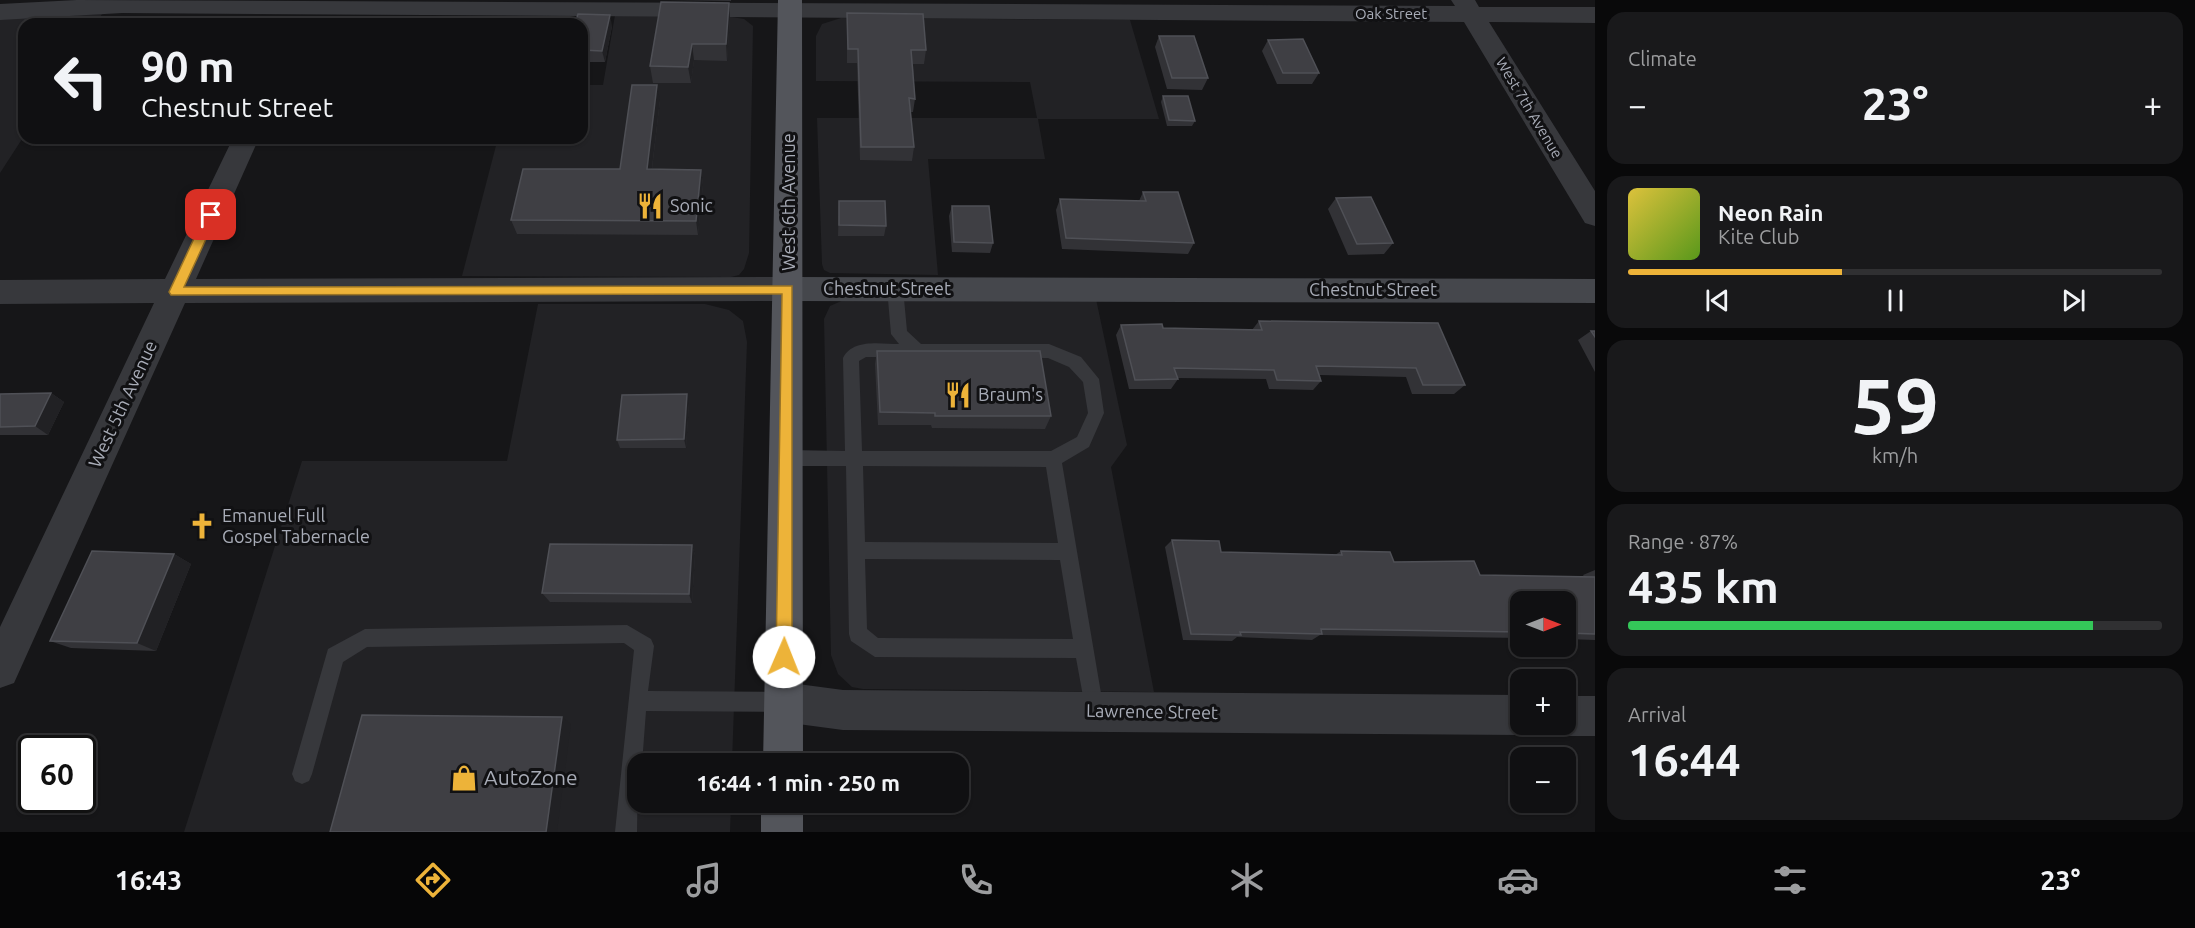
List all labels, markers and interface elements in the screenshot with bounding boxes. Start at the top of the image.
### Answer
street label: Oak Street [1355,5,1427,22]
icon: left [42,42,120,120]
text: 90 m [141,43,235,90]
text: Climate [1628,47,1697,70]
street label: West 7th Avenue [1493,54,1566,161]
text: 23° [1862,78,1928,129]
text: − [1628,86,1647,123]
text: + [2143,86,2162,123]
text: Chestnut Street [141,92,333,122]
street label: West 6th Avenue [778,133,798,271]
pin [185,189,236,240]
restaurant icon: Sonic [635,191,665,221]
place label: Sonic [670,195,713,215]
icon: arrive [194,198,227,231]
text: Neon Rain [1718,200,1823,225]
text: Kite Club [1718,225,1800,248]
street label: Chestnut Street [823,278,951,298]
street label: Chestnut Street [1309,279,1437,299]
icon: previous [1701,284,1734,317]
icon: pause [1879,284,1912,317]
icon: next [2057,284,2090,317]
street label: West 5th Avenue [84,337,160,470]
text: 59 [1851,361,1939,449]
restaurant icon: Braum's [943,380,973,410]
place label: Braum's [978,384,1043,404]
text: km/h [1872,444,1918,467]
place label: Emanuel Full Gospel Tabernacle [222,505,370,546]
church icon: Emanuel Full Gospel Tabernacle [187,511,217,541]
text: Range · 87% [1628,530,1738,553]
text: 435 km [1628,561,1779,612]
north arrow [1510,591,1576,657]
map controls [1510,591,1576,813]
position arrow [752,625,816,689]
button: + [1510,669,1576,735]
street label: Lawrence Street [1086,700,1218,722]
text: Arrival [1628,703,1686,726]
text: 16:44 [1628,734,1741,785]
speed limit sign: 60 [18,735,96,813]
button: − [1510,747,1576,813]
shop icon: AutoZone [449,763,479,793]
place label: AutoZone [484,765,578,789]
text: 16:44 · 1 min · 250 m [696,770,900,795]
icon: directions [412,859,454,901]
icon: music [683,859,725,901]
icon: phone [955,859,997,901]
icon: climate [1226,859,1268,901]
icon: car [1497,859,1539,901]
icon: filters [1769,859,1811,901]
text: 16:43 [115,865,182,895]
text: 23° [2040,865,2080,895]

